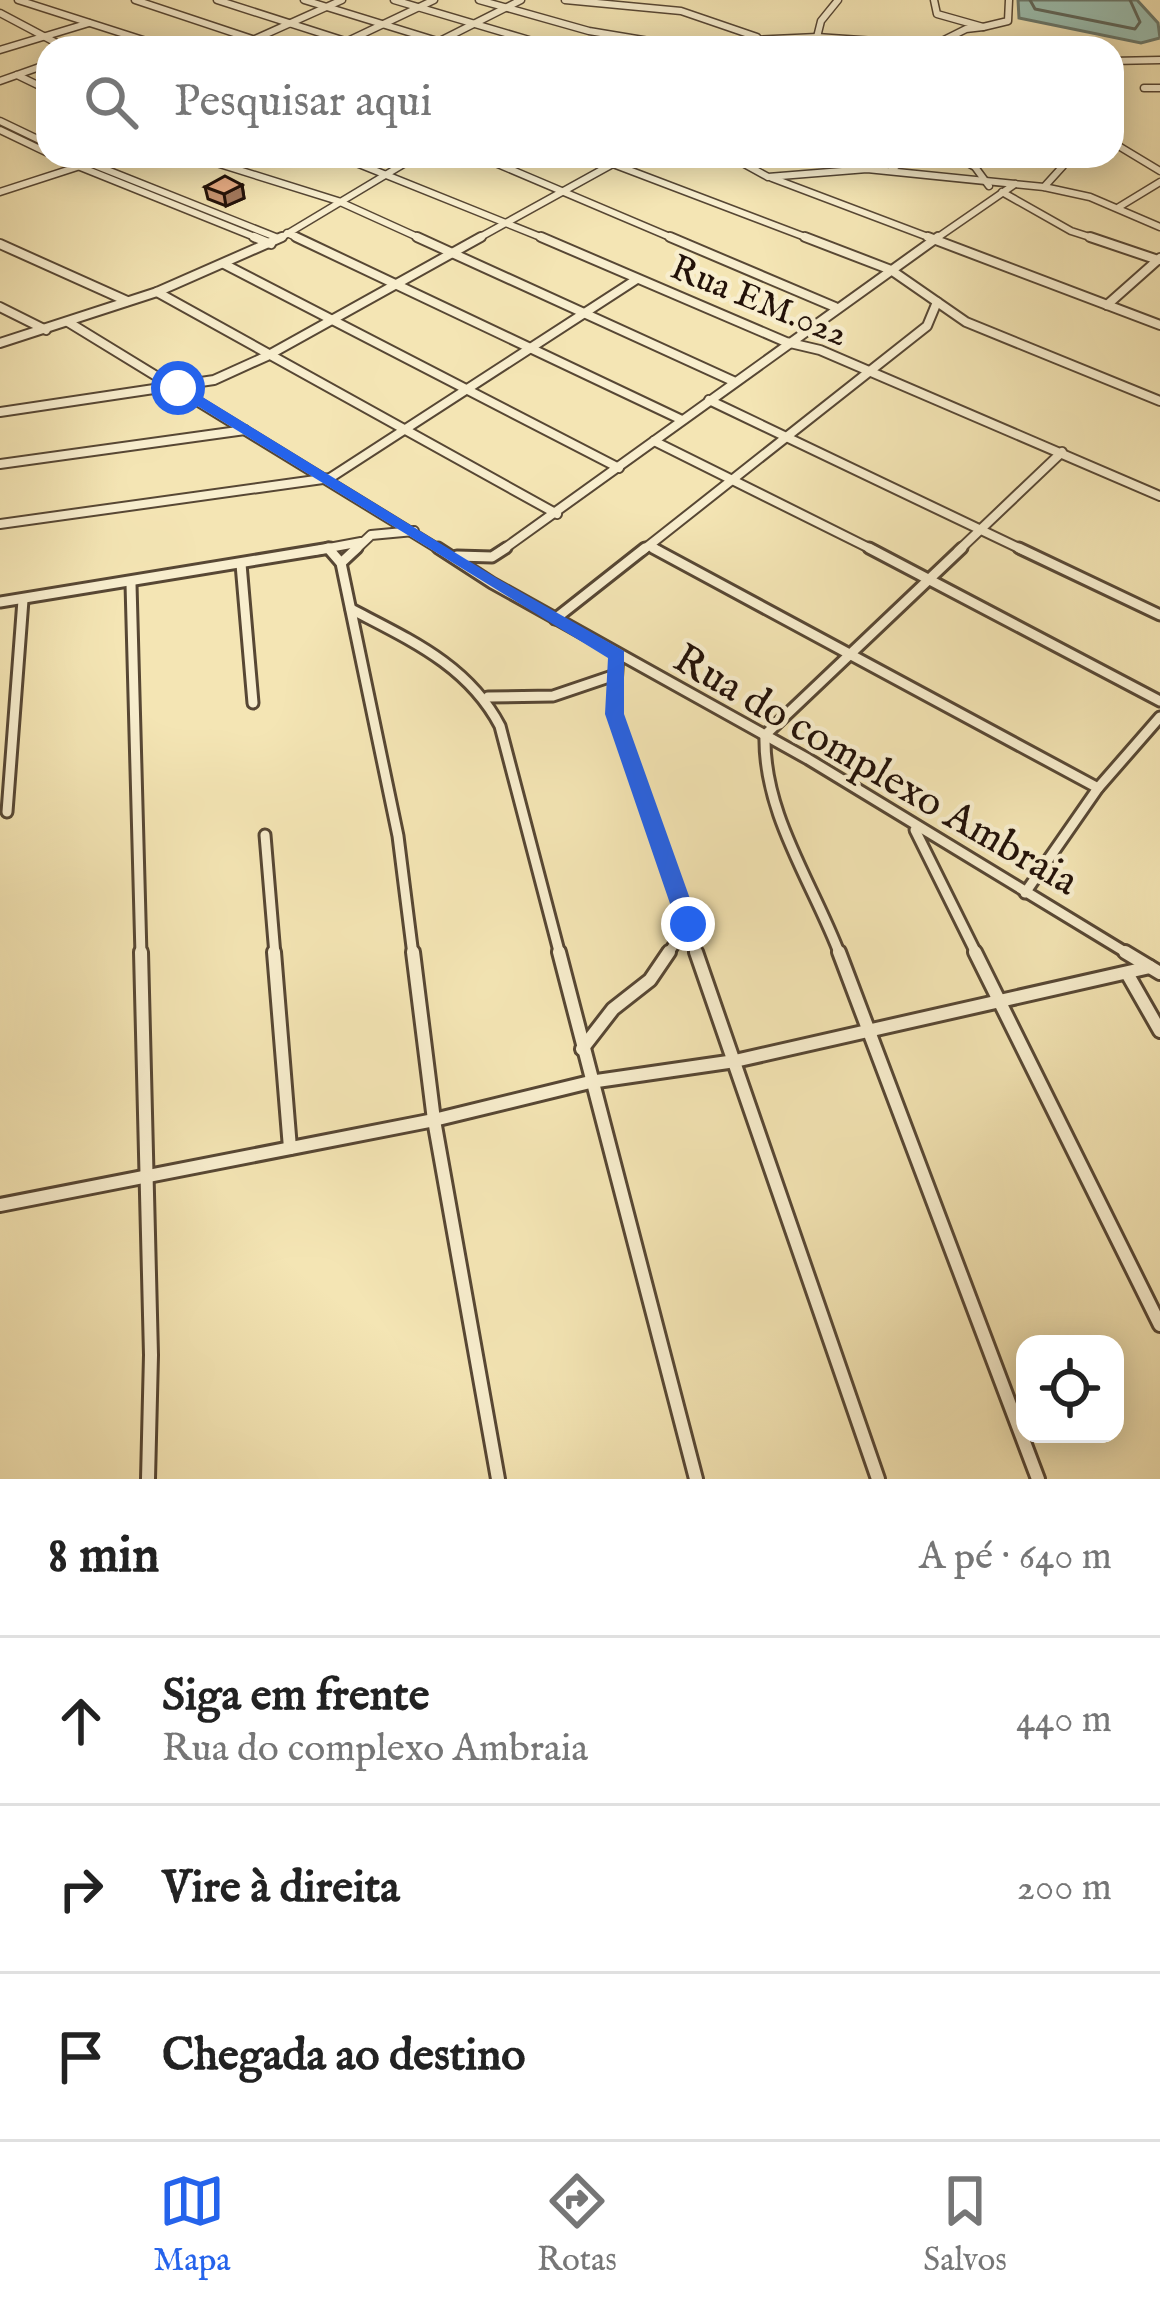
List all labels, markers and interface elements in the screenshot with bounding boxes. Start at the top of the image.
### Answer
search box [36,36,1124,168]
icon: search [78,69,144,135]
text: Pesquisar aqui [174,74,432,131]
street label: Rua EM.022 [663,245,854,358]
route start [151,361,205,415]
street label: Rua do complexo Ambraia [663,633,1088,909]
route end [661,897,715,951]
map controls [1016,1335,1124,1443]
button: locate [1016,1335,1124,1443]
text: 8 min [48,1525,159,1590]
text: A pé · 640 m [919,1533,1112,1582]
text: Siga em frente [162,1668,429,1725]
icon: ahead [48,1688,114,1754]
text: 440 m [1016,1696,1112,1745]
text: Rua do complexo Ambraia [162,1725,588,1774]
icon: right [48,1856,114,1922]
text: Vire à direita [162,1860,400,1917]
text: 200 m [1017,1864,1112,1913]
icon: arrive [48,2024,114,2090]
text: Chegada ao destino [162,2028,525,2085]
tab: Mapa [153,2168,231,2282]
tab: Rotas [537,2168,617,2282]
tab: Salvos [923,2168,1007,2282]

